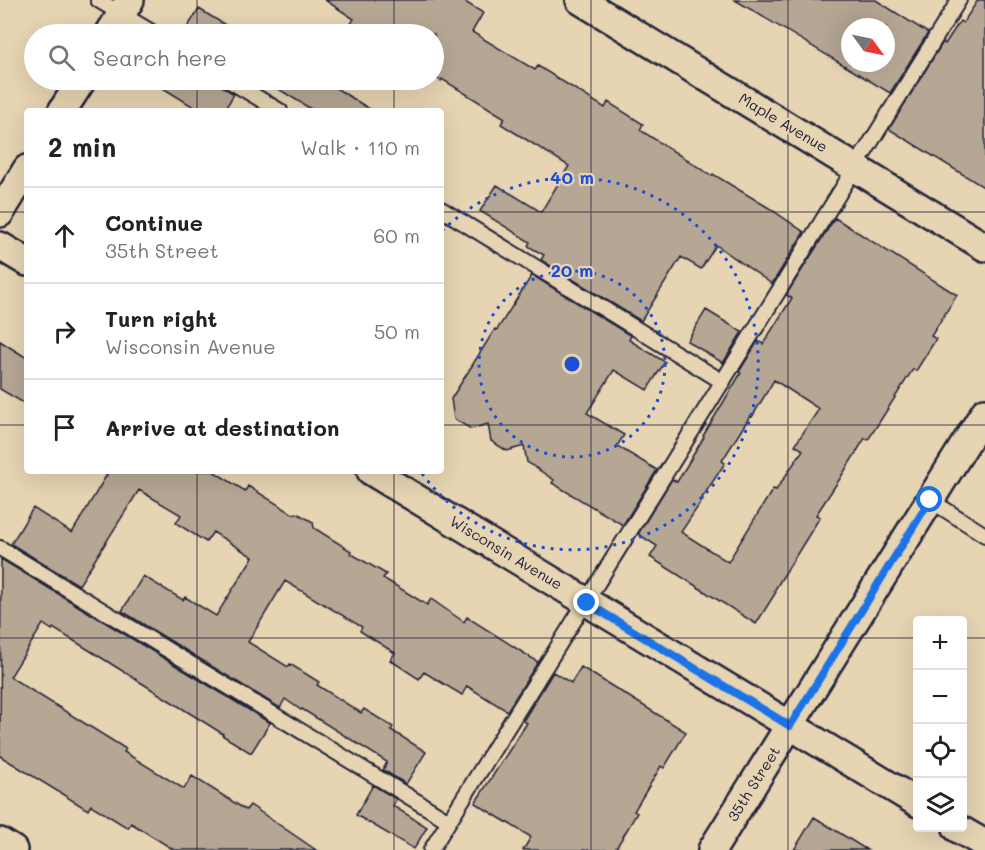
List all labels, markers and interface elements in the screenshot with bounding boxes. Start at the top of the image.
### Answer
north arrow [841,18,895,72]
search box [24,24,444,90]
icon: search [45,41,78,74]
text: Search here [93,43,227,72]
street label: Maple Avenue [735,88,832,157]
text: 2 min [48,130,116,164]
text: Walk · 110 m [300,134,420,160]
text: 40 m [550,165,594,189]
text: Continue [105,208,203,237]
icon: ahead [48,219,81,252]
text: 60 m [373,222,420,248]
text: 35th Street [105,237,219,263]
text: 20 m [551,258,593,282]
text: Turn right [105,304,217,333]
icon: right [48,315,81,348]
text: 50 m [374,318,420,344]
text: Wisconsin Avenue [105,333,276,359]
centre of rings [562,354,582,374]
icon: arrive [48,411,81,444]
text: Arrive at destination [105,413,340,442]
route start [916,486,942,512]
street label: Wisconsin Avenue [447,511,567,594]
route end [573,589,599,615]
map controls [913,616,967,832]
button: + [913,616,967,670]
button: − [913,670,967,724]
button: locate [913,724,967,778]
street label: 35th Street [722,742,784,825]
button: layers [913,778,967,832]

